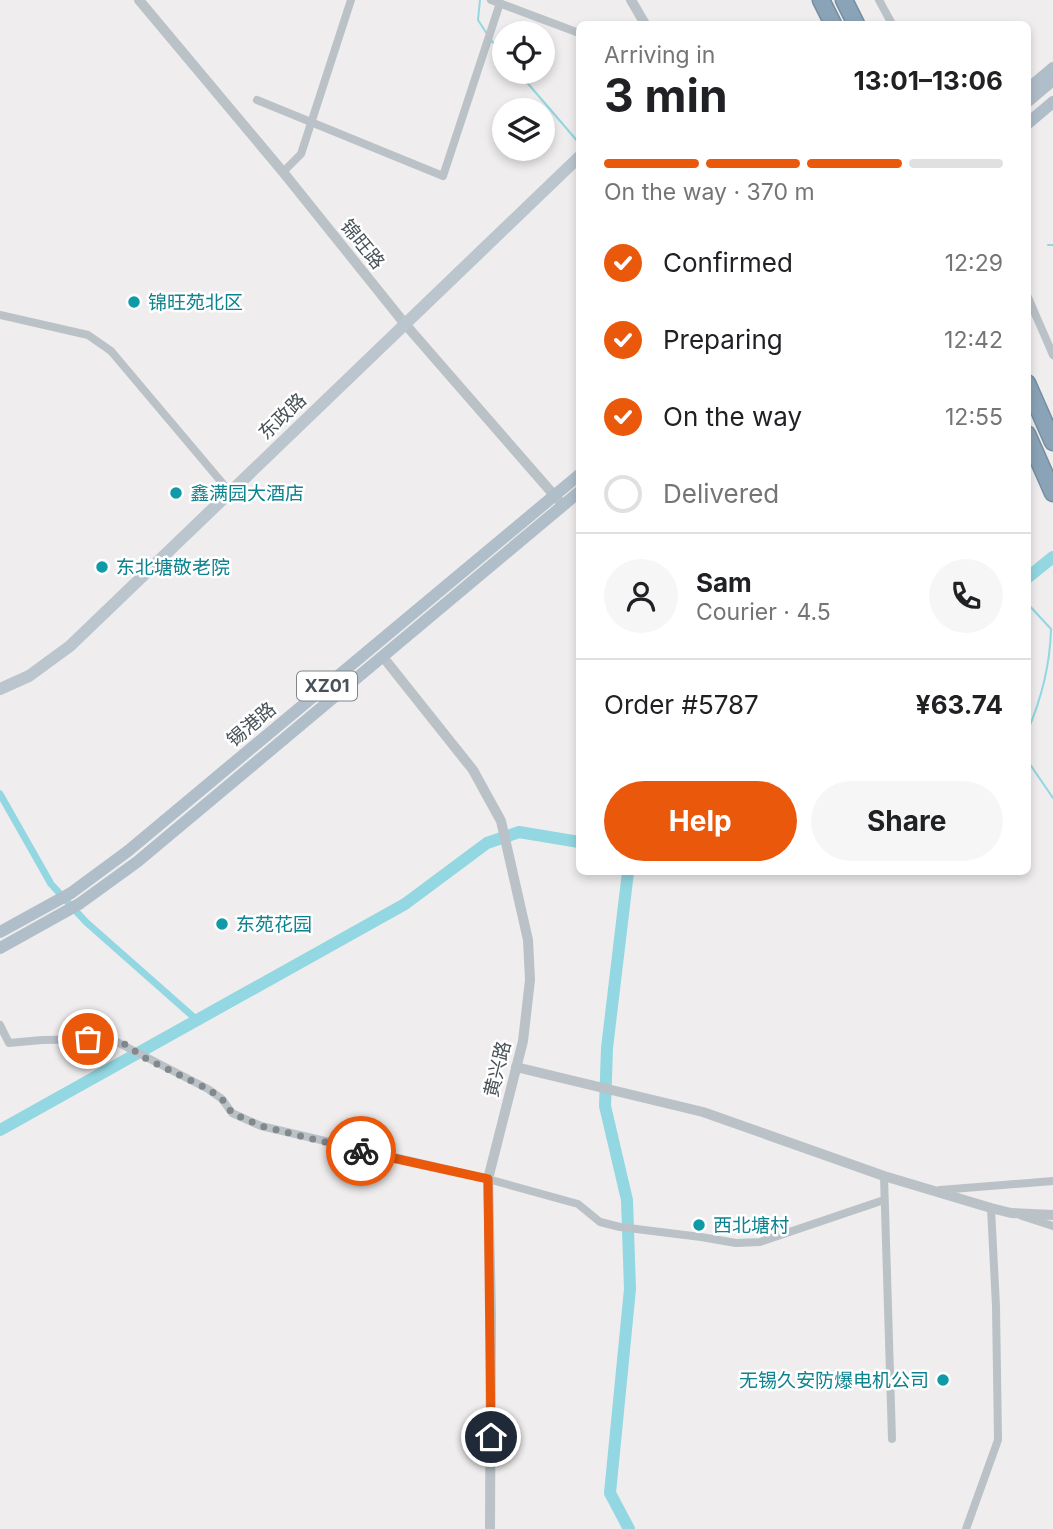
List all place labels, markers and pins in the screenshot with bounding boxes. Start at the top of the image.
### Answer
place label: 锦旺苑北区 [148,291,243,314]
marker: 锦旺苑北区 [126,294,142,310]
place label: 鑫满园大酒店 [190,482,304,505]
marker: 鑫满园大酒店 [168,485,184,501]
place label: 东北塘敬老院 [116,556,230,579]
marker: 东北塘敬老院 [94,559,110,575]
place label: 东苑花园 [236,913,312,936]
marker: 东苑花园 [214,916,230,932]
pin [58,1009,118,1069]
place label: 西北塘村 [713,1214,789,1237]
marker: 西北塘村 [691,1217,707,1233]
place label: 无锡久安防爆电机公司 [739,1369,929,1392]
marker: 无锡久安防爆电机公司 [935,1372,951,1388]
pin [461,1407,521,1467]

